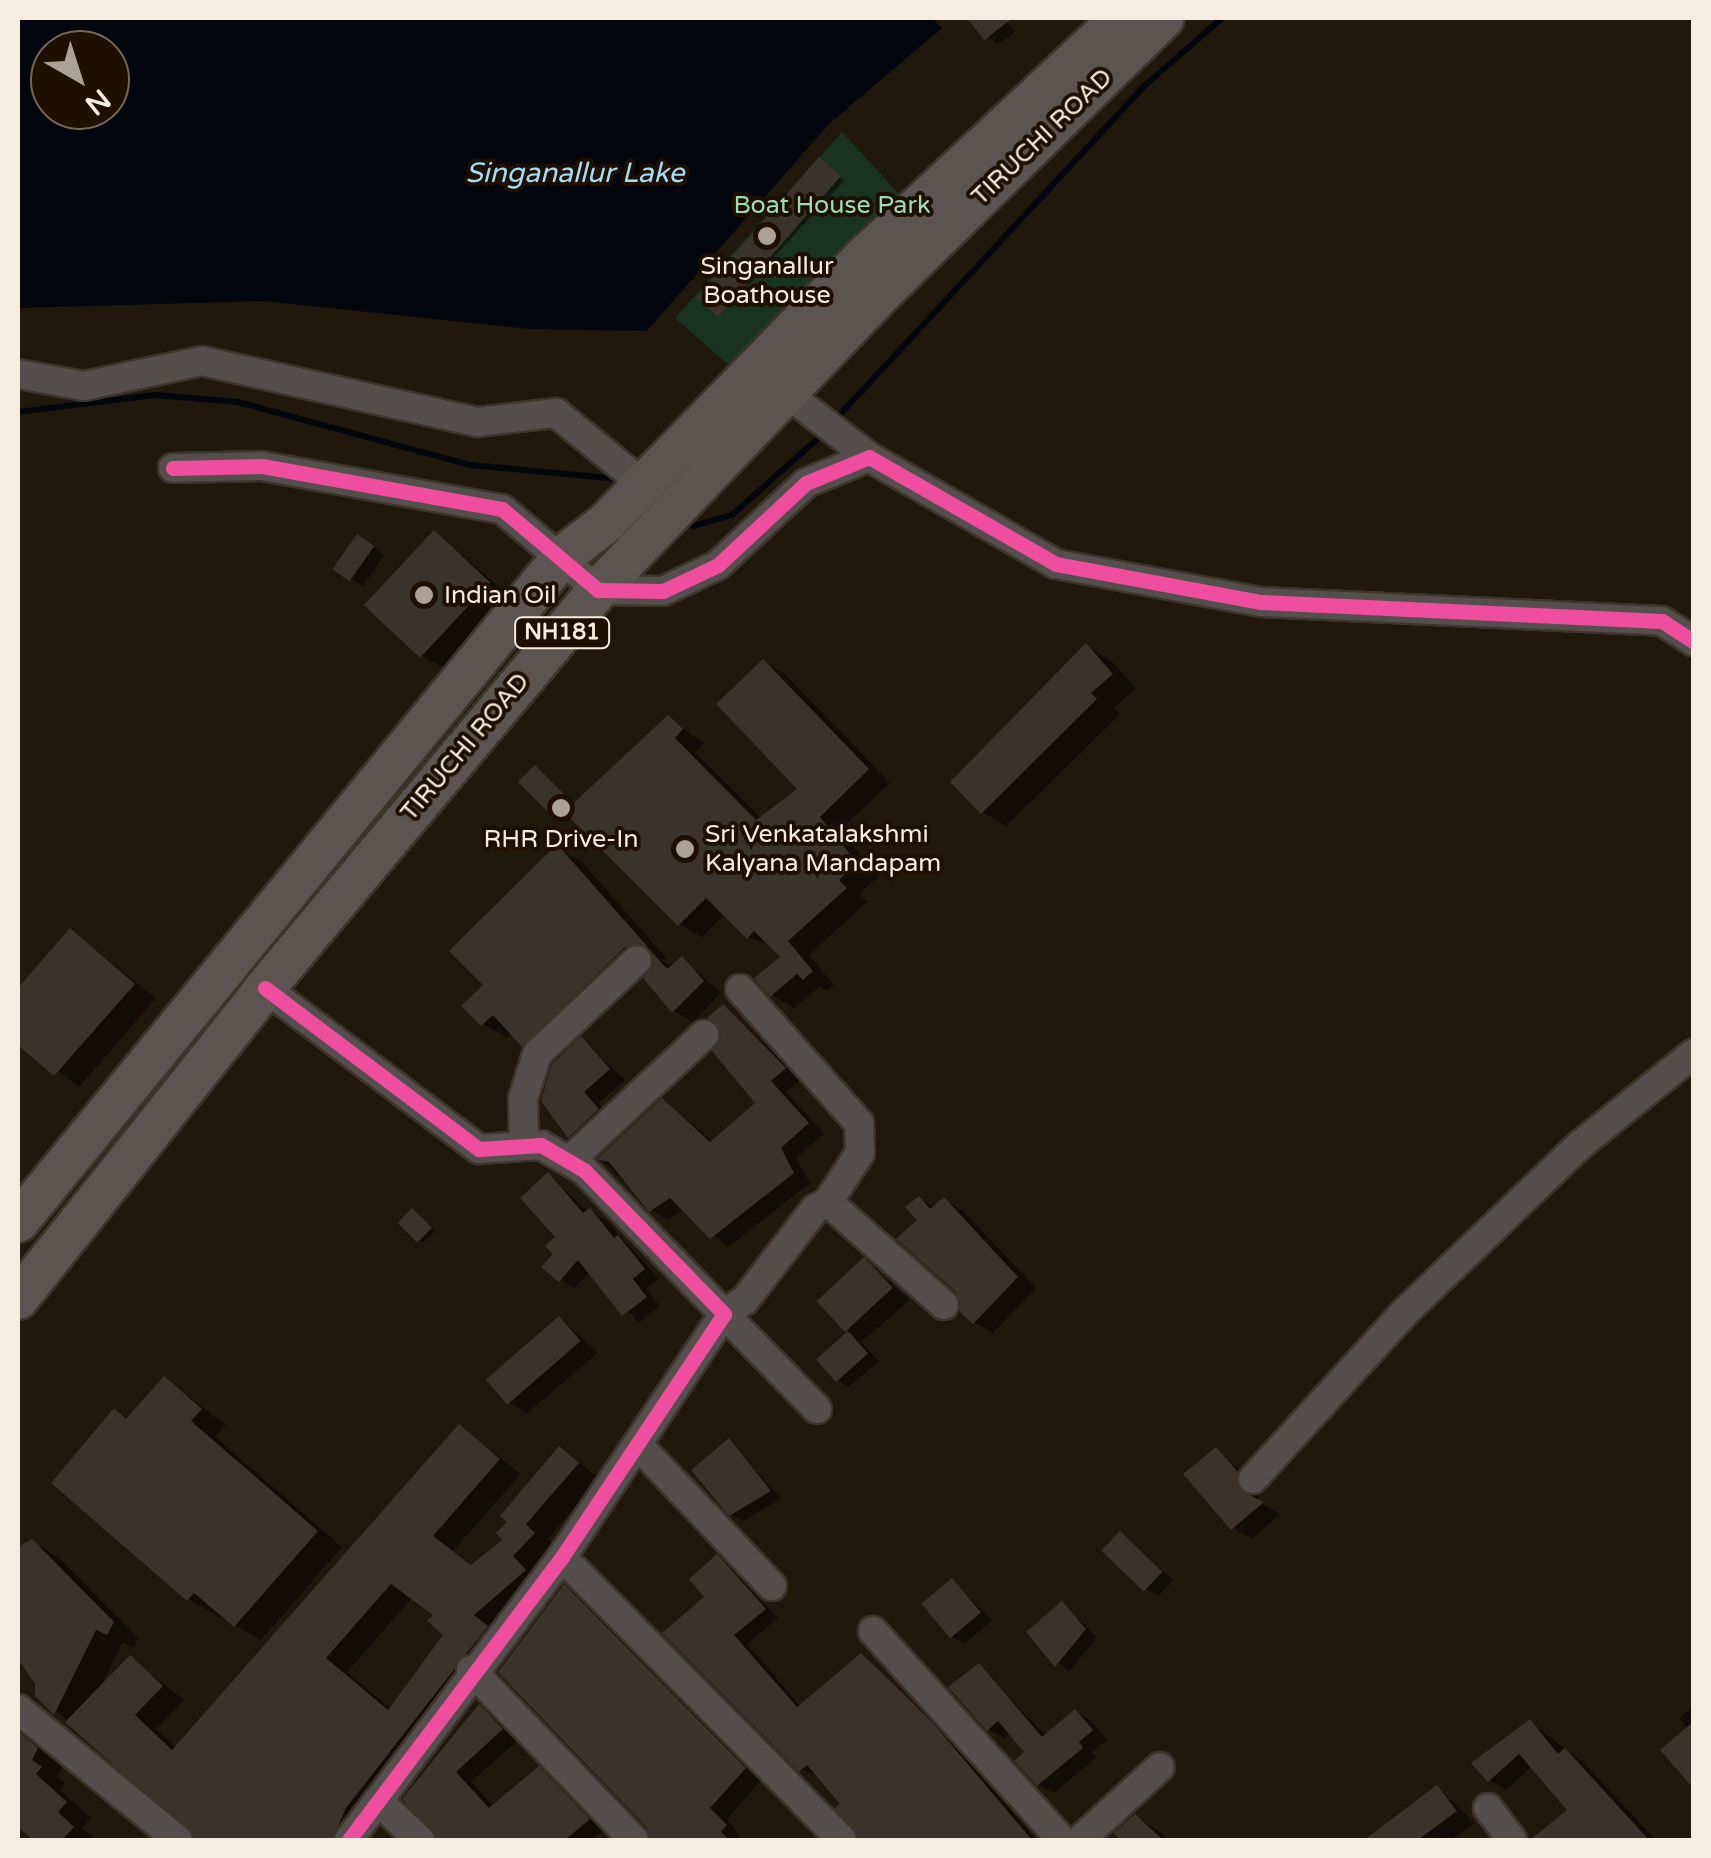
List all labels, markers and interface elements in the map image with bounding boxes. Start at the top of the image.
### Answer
north arrow [30,30,130,130]
street label: TIRUCHI ROAD [965,62,1119,212]
text: N [78,81,117,122]
water label: Singanallur Lake [466,156,684,190]
park label: Boat House Park [733,190,931,220]
marker: Singanallur Boathouse [756,225,778,247]
place label: Singanallur Boathouse [701,252,833,311]
place label: Indian Oil [444,580,556,610]
marker: Indian Oil [413,584,435,606]
road number: NH181 [512,616,612,650]
street label: TIRUCHI ROAD [394,667,536,827]
marker: RHR Drive-In [550,797,572,819]
place label: Sri Venkatalakshmi Kalyana Mandapam [705,820,941,879]
place label: RHR Drive-In [484,824,638,854]
marker: Sri Venkatalakshmi Kalyana Mandapam [674,838,696,860]

